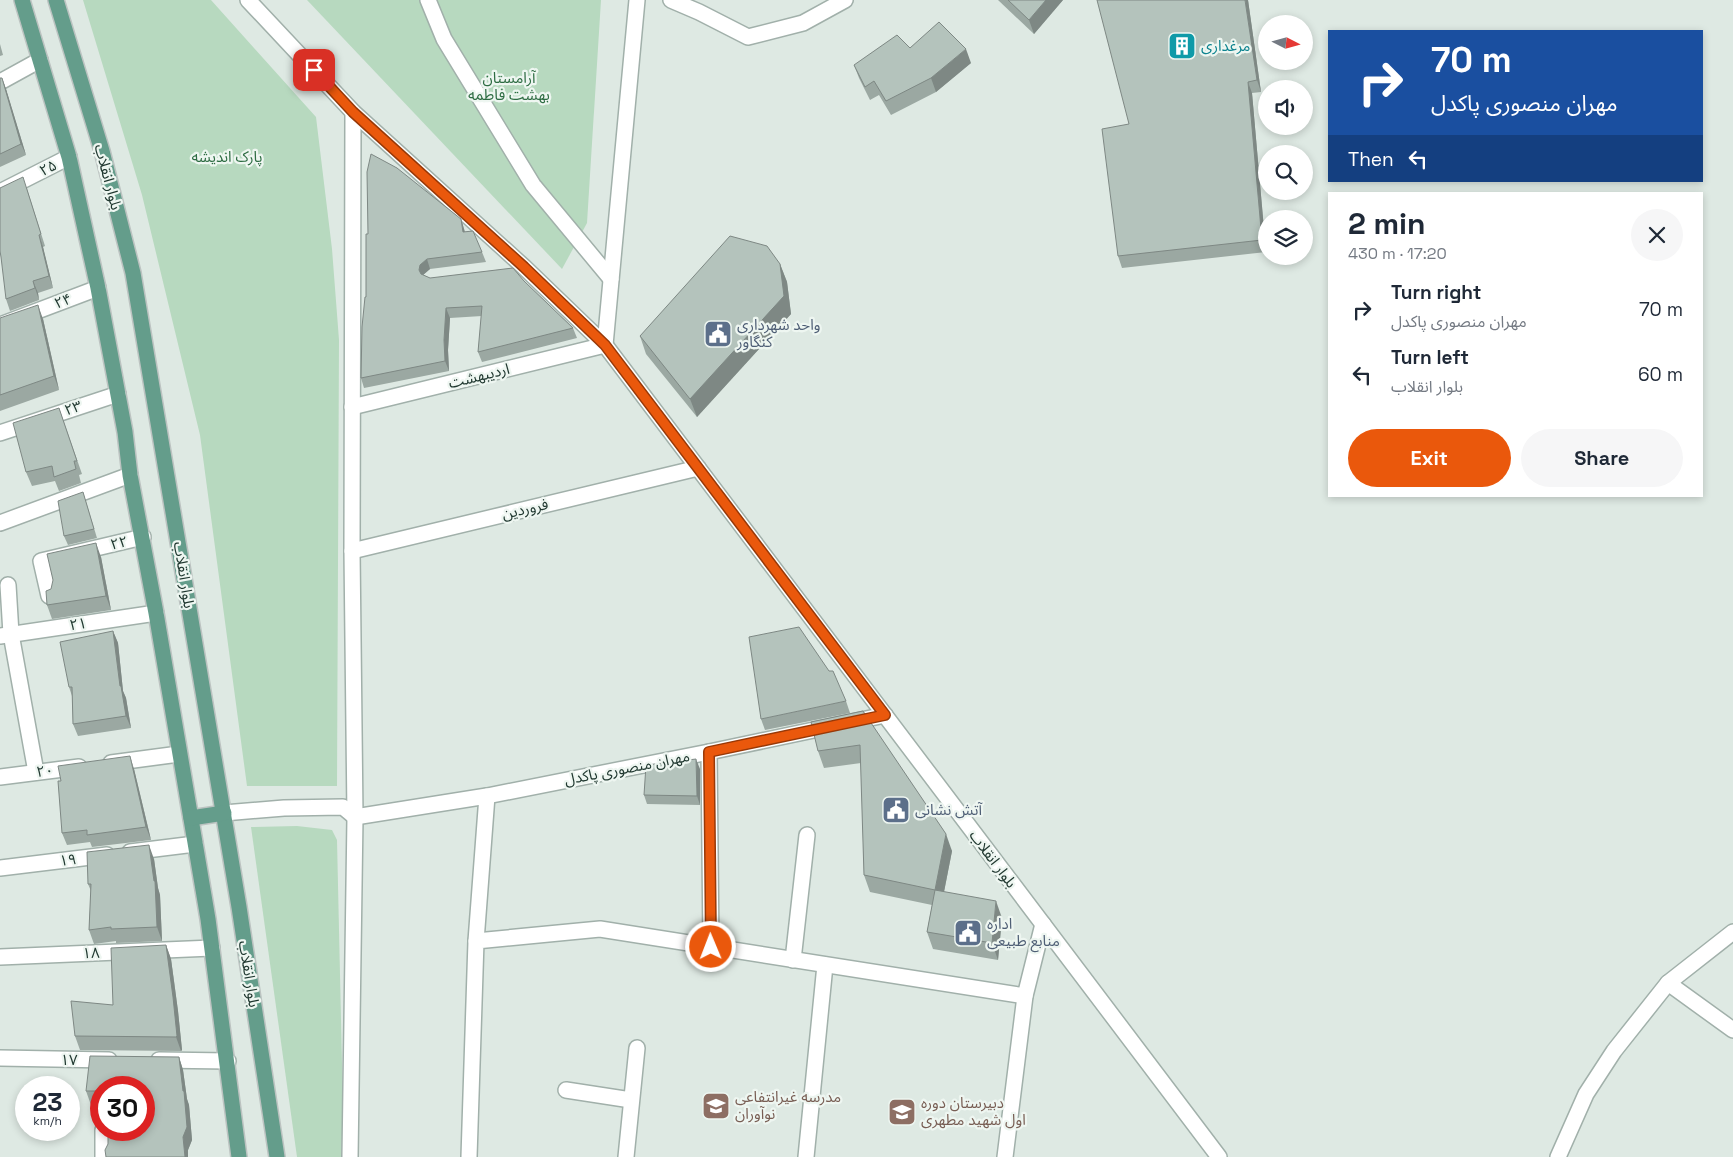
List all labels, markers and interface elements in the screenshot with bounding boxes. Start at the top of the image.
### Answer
north arrow [1258,15,1312,70]
map controls [1258,15,1313,265]
building icon: مرغداری [1167,31,1197,61]
place label: مرغداری [1201,36,1250,55]
text: 70 m [1431,38,1512,82]
pin [293,49,335,91]
icon: right [1348,50,1413,115]
icon: arrive [300,56,328,84]
park label: آرامستان بهشت فاطمه [468,68,550,104]
button: sound [1258,80,1313,135]
text: مهران منصوری پاکدل [1431,89,1618,117]
street label: بلوار انقلاب [91,142,126,212]
button: search [1258,145,1313,200]
icon: left [1404,145,1432,173]
park label: پارک اندیشه [192,147,262,167]
text: Then [1348,147,1394,172]
street label: ۲۵ [36,155,60,180]
text: 2 min [1348,204,1426,243]
button: close [1631,209,1683,261]
button: layers [1258,210,1313,265]
text: 430 m · 17:20 [1348,243,1447,264]
text: Turn right [1391,280,1481,305]
street label: ۲۴ [51,289,74,312]
icon: right [1348,296,1376,324]
text: 70 m [1639,297,1683,322]
text: مهران منصوری پاکدل [1391,311,1527,332]
place label: واحد شهرداری کنگاور [736,315,820,351]
public building icon: واحد شهرداری کنگاور [703,319,733,349]
text: Turn left [1391,345,1469,370]
street label: اردیبهشت [446,359,511,392]
icon: left [1348,361,1376,389]
text: 60 m [1638,362,1683,387]
text: بلوار انقلاب [1391,376,1463,397]
street label: ۲۳ [62,396,84,419]
button: Exit [1348,429,1511,487]
button: Share [1521,429,1683,487]
street label: فروردین [500,494,550,523]
street label: ۲۲ [108,531,129,554]
street label: بلوار انقلاب [170,540,199,610]
street label: ۲۱ [68,613,88,634]
street label: مهران منصوری پاکدل [563,746,691,790]
street label: ۲۰ [35,760,55,781]
public building icon: آتش نشانی [881,795,911,825]
place label: آتش نشانی [915,800,983,819]
street label: بلوار انقلاب [966,826,1021,891]
street label: ۱۹ [58,849,78,870]
place label: اداره منابع طبیعی [987,914,1060,953]
public building icon: اداره منابع طبیعی [953,918,983,948]
position arrow [684,920,736,972]
street label: بلوار انقلاب [235,939,264,1009]
street label: ۱۸ [82,943,100,962]
street label: ۱۷ [60,1050,78,1069]
speed limit sign: 30 [90,1076,155,1141]
text: 23 [32,1086,63,1118]
place label: مدرسه غیرانتفاعی نوآوران [735,1087,841,1123]
school or university icon: مدرسه غیرانتفاعی نوآوران [701,1091,731,1121]
place label: دبیرستان دوره اول شهید مطهری [921,1093,1026,1129]
school or university icon: دبیرستان دوره اول شهید مطهری [887,1097,917,1127]
text: km/h [33,1113,62,1129]

